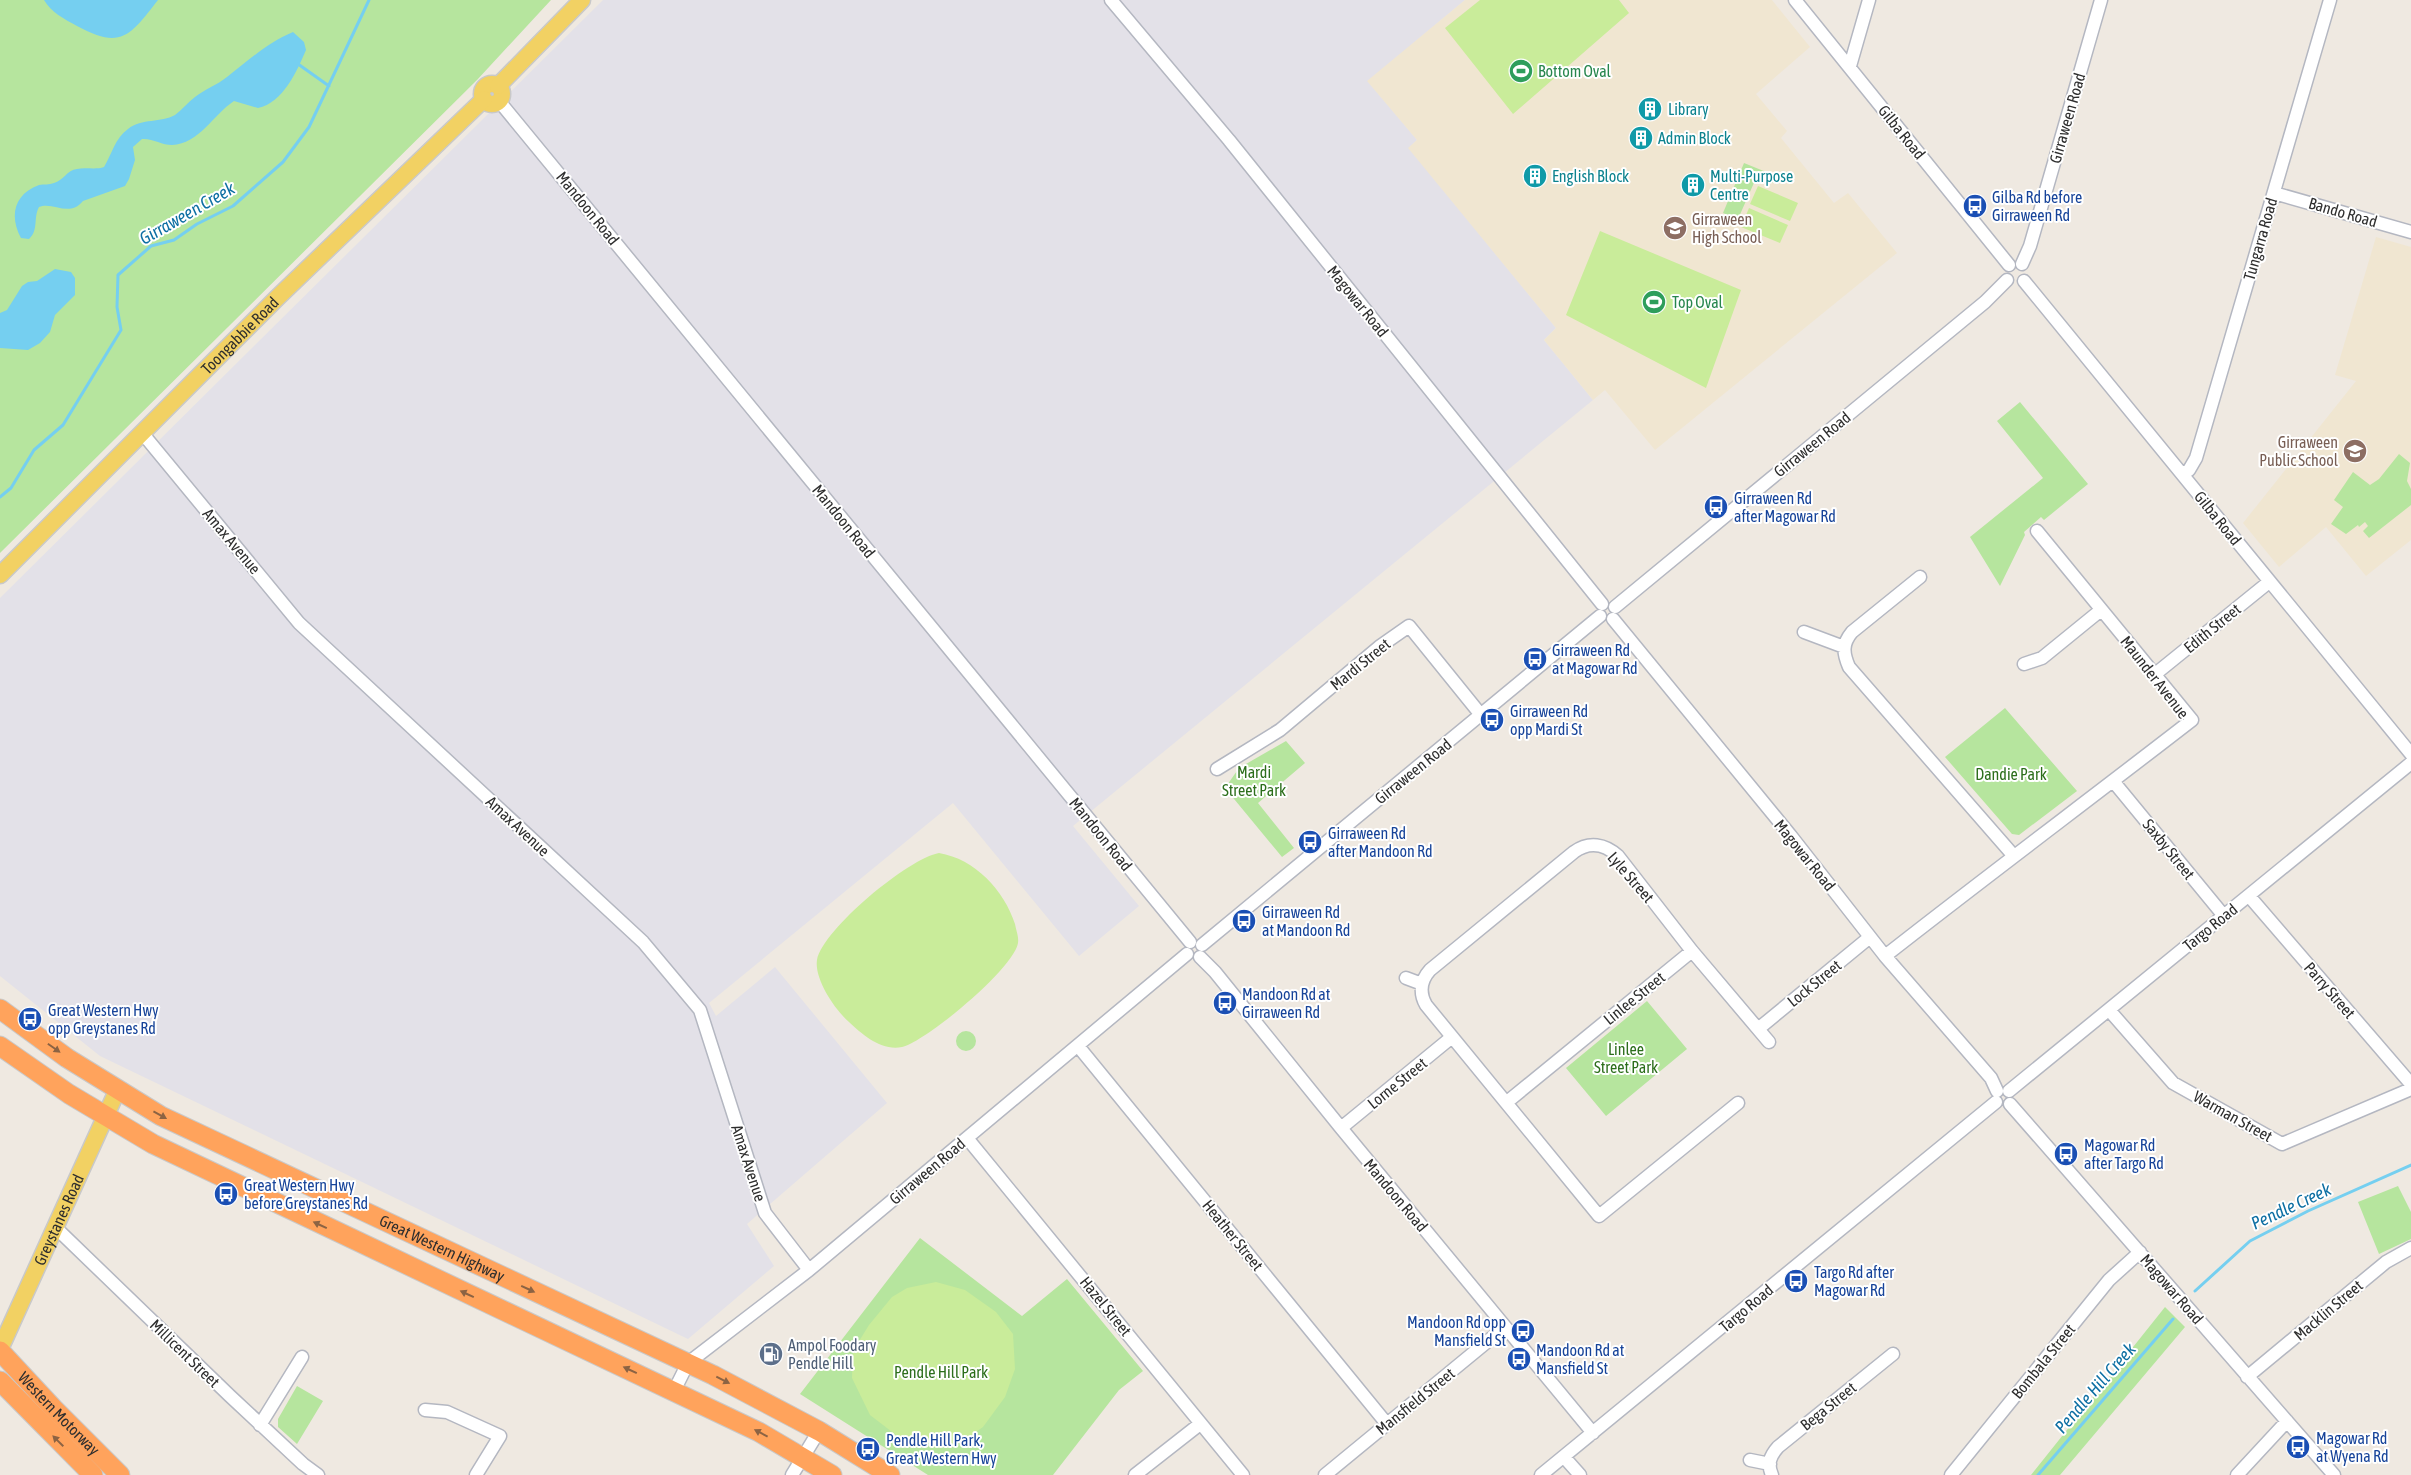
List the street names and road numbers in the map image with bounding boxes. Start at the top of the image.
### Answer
street label: Girraween Road [2046,71,2088,165]
street label: Gilba Road [1875,101,1929,163]
street label: Mandoon Road [553,168,623,248]
street label: Bando Road [2307,194,2379,230]
street label: Tungarra Road [2240,196,2281,283]
street label: Magowar Road [1323,262,1392,341]
street label: Toongabbie Road [197,293,282,378]
street label: Girraween Road [1770,408,1854,480]
street label: Mandoon Road [809,481,879,561]
street label: Gilba Road [2191,487,2245,549]
street label: Amax Avenue [199,505,265,577]
street label: Edith Street [2180,599,2244,656]
street label: Maunder Avenue [2117,632,2193,722]
street label: Mardi Street [1327,634,1394,693]
street label: Girraween Road [1371,735,1455,807]
street label: Amax Avenue [483,792,553,860]
street label: Mandoon Road [1066,794,1136,874]
street label: Saxby Street [2139,815,2199,884]
street label: Magowar Road [1770,816,1839,895]
street label: Lyle Street [1603,848,1658,907]
street label: Targo Road [2179,900,2241,955]
street label: Lock Street [1783,956,1845,1010]
street label: Parry Street [2300,958,2359,1023]
street label: Linlee Street [1600,968,1669,1028]
street label: Lorne Street [1364,1054,1430,1112]
street label: Warman Street [2190,1087,2276,1145]
street label: Amax Avenue [728,1122,770,1204]
street label: Girraween Road [886,1134,968,1208]
street label: Mandoon Road [1360,1155,1432,1235]
street label: Greystanes Road [30,1171,87,1268]
street label: Heather Street [1199,1196,1267,1274]
street label: Great Western Highway [377,1211,508,1286]
street label: Magowar Road [2136,1251,2207,1328]
street label: Hazel Street [1077,1273,1136,1340]
street label: Macklin Street [2290,1276,2366,1344]
street label: Targo Road [1716,1280,1777,1336]
street label: Millicent Street [147,1315,224,1391]
street label: Bombala Street [2007,1320,2079,1402]
street label: Mansfield Street [1372,1364,1458,1438]
street label: Western Motorway [15,1368,104,1460]
street label: Bega Street [1797,1378,1860,1435]

